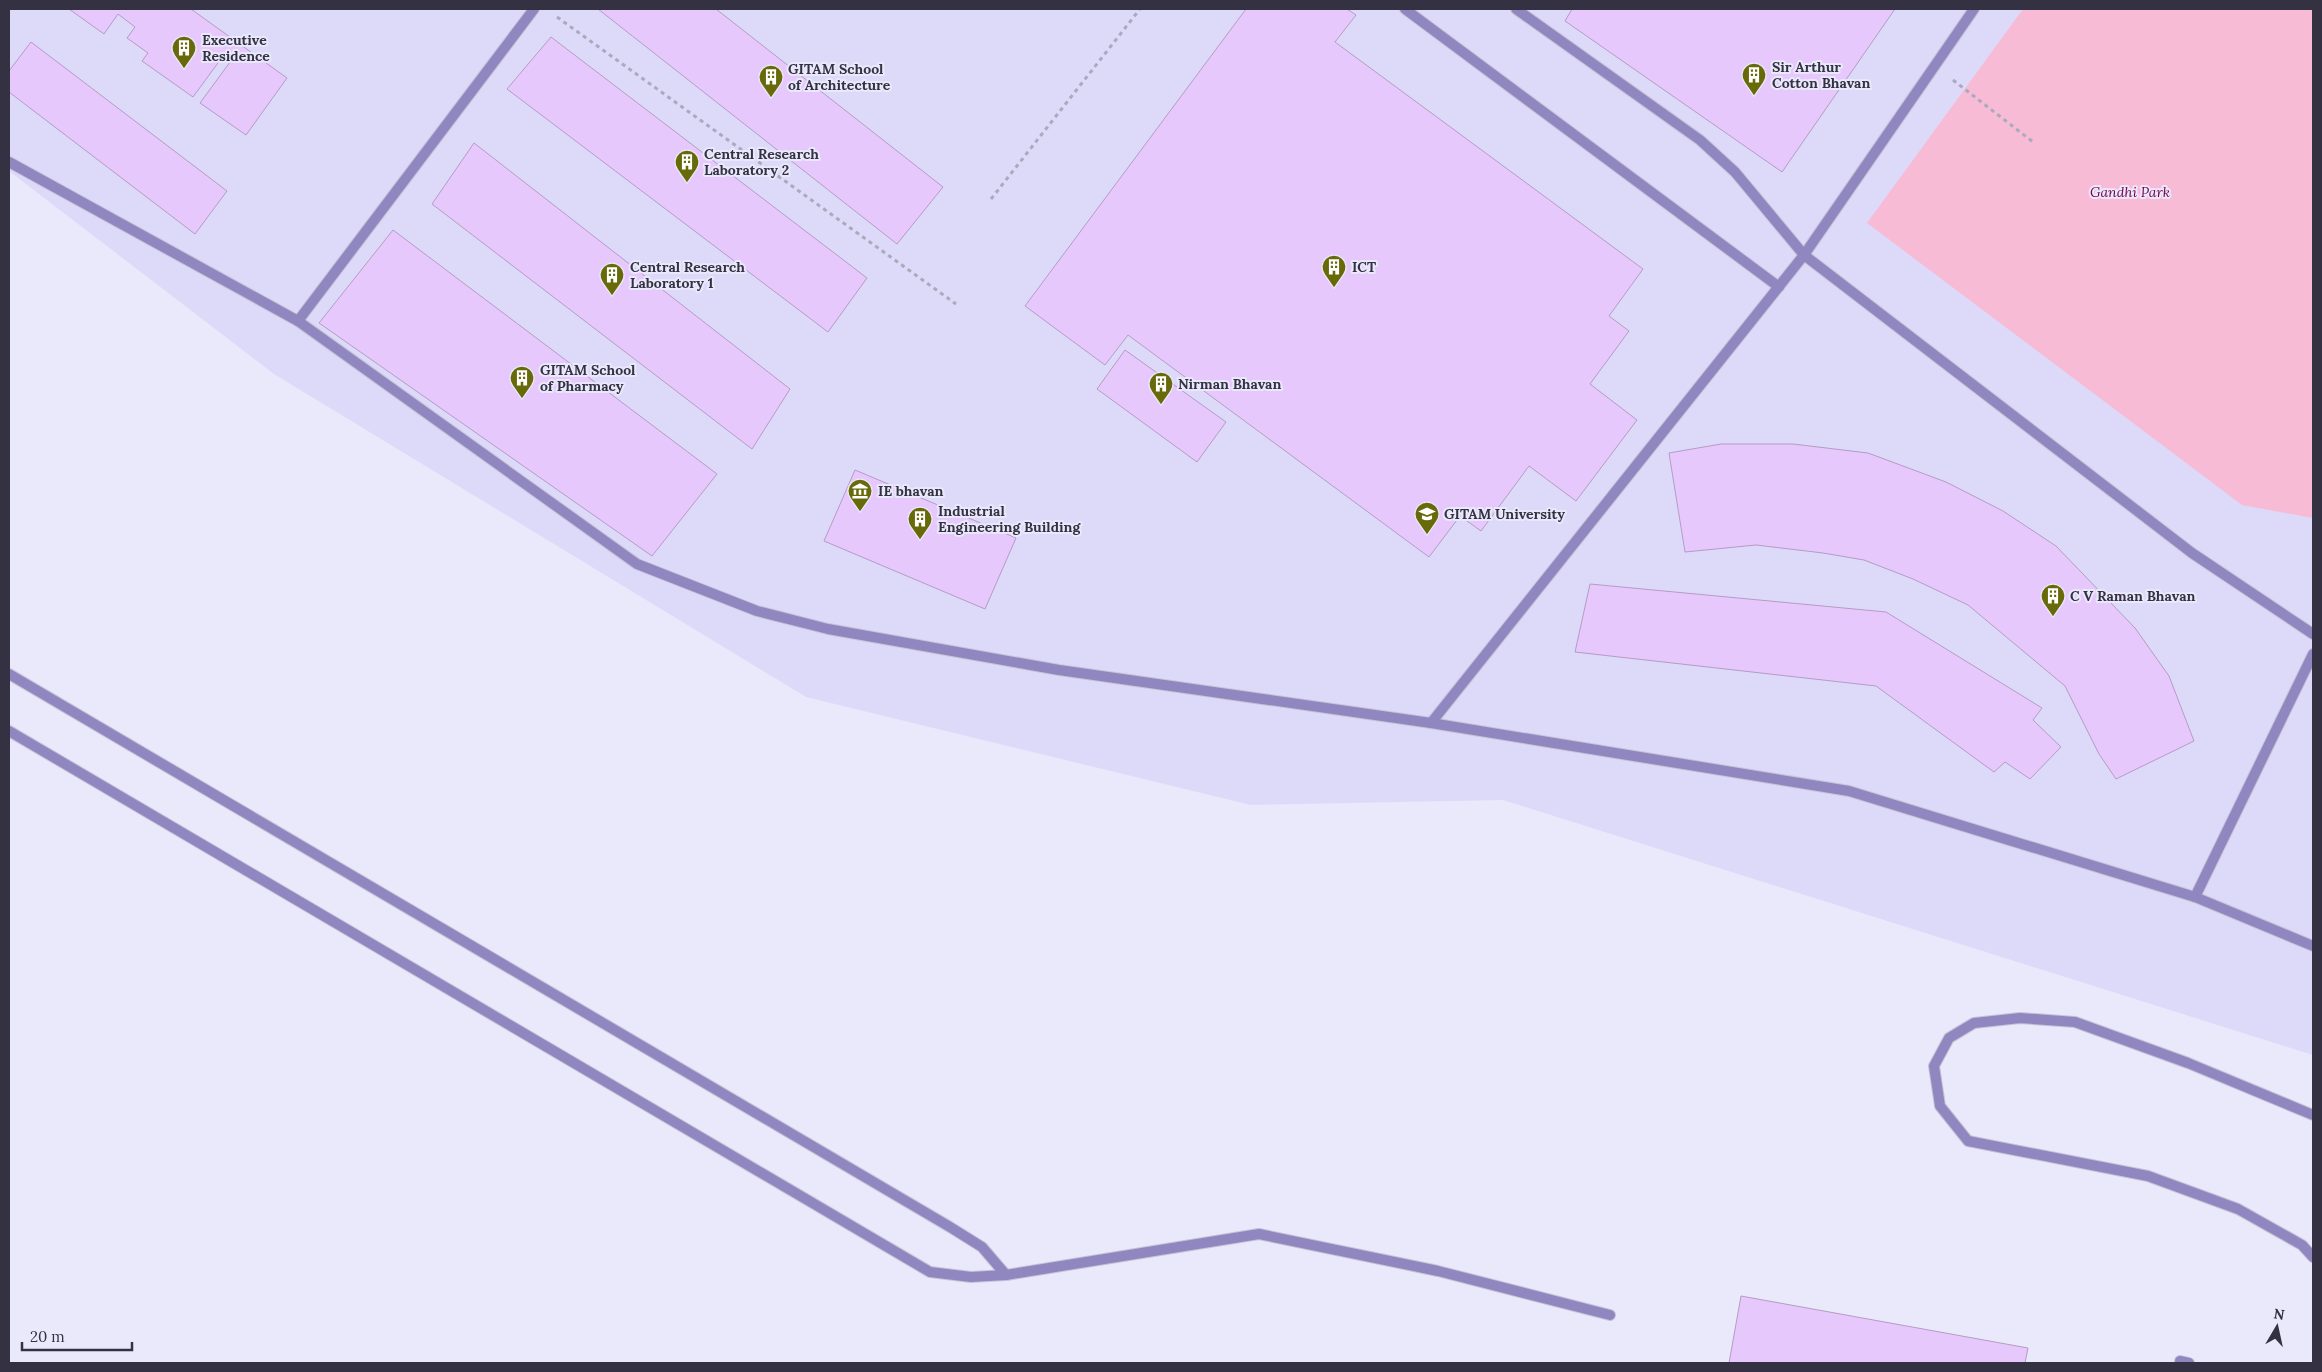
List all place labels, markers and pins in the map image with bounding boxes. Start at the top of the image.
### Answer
place label: Executive Residence [202,31,270,65]
building icon: Executive Residence [171,35,197,69]
place label: Sir Arthur Cotton Bhavan [1772,58,1870,92]
place label: GITAM School of Architecture [788,60,891,94]
building icon: Sir Arthur Cotton Bhavan [1741,62,1767,96]
building icon: GITAM School of Architecture [758,64,784,98]
place label: Central Research Laboratory 2 [704,145,819,179]
building icon: Central Research Laboratory 2 [674,149,700,183]
building icon: ICT [1321,254,1347,288]
place label: Central Research Laboratory 1 [630,258,745,292]
place label: ICT [1352,258,1376,276]
building icon: Central Research Laboratory 1 [599,262,625,296]
place label: GITAM School of Pharmacy [540,361,636,395]
building icon: GITAM School of Pharmacy [509,365,535,399]
building icon: Nirman Bhavan [1148,371,1174,405]
place label: Nirman Bhavan [1178,375,1281,393]
museum icon: IE bhavan [847,478,873,512]
place label: IE bhavan [878,482,943,500]
school or university icon: GITAM University [1414,501,1440,535]
place label: Industrial Engineering Building [938,502,1082,536]
place label: GITAM University [1444,505,1565,523]
building icon: Industrial Engineering Building [907,506,933,540]
building icon: C V Raman Bhavan [2040,583,2066,617]
place label: C V Raman Bhavan [2070,587,2195,605]

